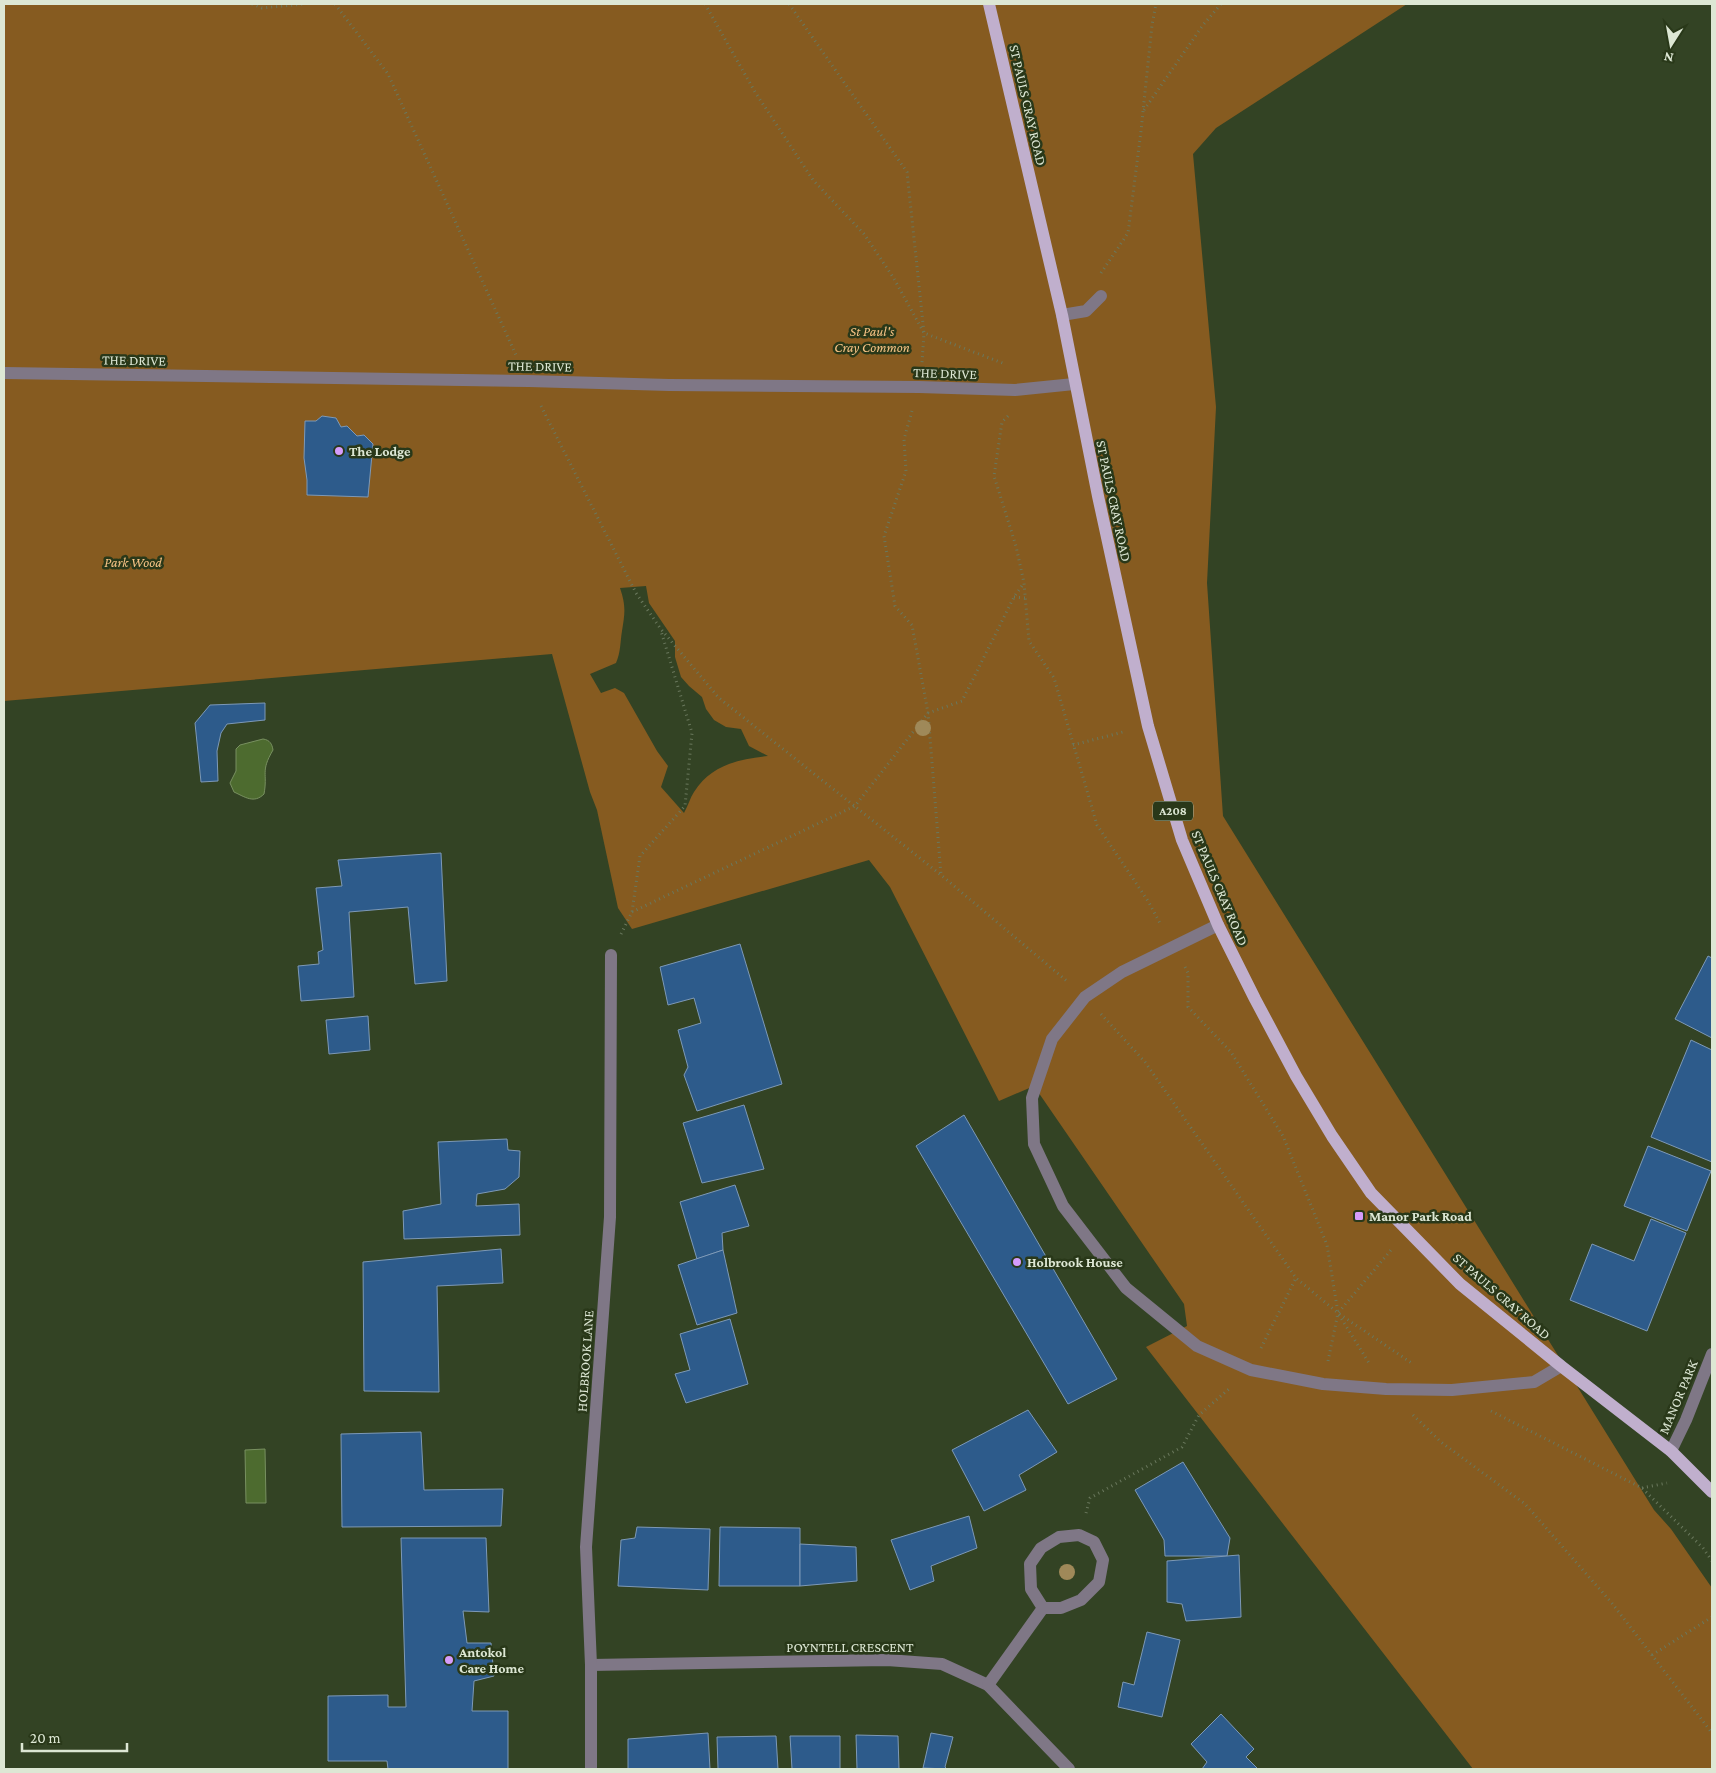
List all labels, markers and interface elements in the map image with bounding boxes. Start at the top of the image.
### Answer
north arrow [1646,20,1696,70]
street label: ST PAULS CRAY ROAD [1006,43,1050,167]
text: N [1662,49,1675,67]
park label: St Paul's Cray Common [834,323,910,355]
street label: THE DRIVE [102,351,166,369]
street label: THE DRIVE [508,357,572,375]
street label: THE DRIVE [913,364,978,382]
street label: ST PAULS CRAY ROAD [1093,439,1135,563]
place label: The Lodge [349,443,411,459]
marker: The Lodge [333,445,345,457]
park label: Park Wood [104,554,162,570]
road number: A208 [1153,801,1193,820]
street label: ST PAULS CRAY ROAD [1189,828,1251,948]
place label: Manor Park Road [1369,1208,1472,1224]
marker: Manor Park Road [1353,1210,1365,1222]
street label: ST PAULS CRAY ROAD [1450,1249,1554,1343]
place label: Holbrook House [1027,1254,1123,1270]
marker: Holbrook House [1011,1256,1023,1268]
street label: HOLBROOK LANE [573,1309,597,1412]
street label: MANOR PARK [1655,1357,1701,1436]
street label: POYNTELL CRESCENT [786,1639,914,1655]
place label: Antokol Care Home [458,1644,524,1676]
marker: Antokol Care Home [443,1654,455,1666]
scale bar [22,1720,128,1752]
text: 20 m [30,1730,61,1746]

